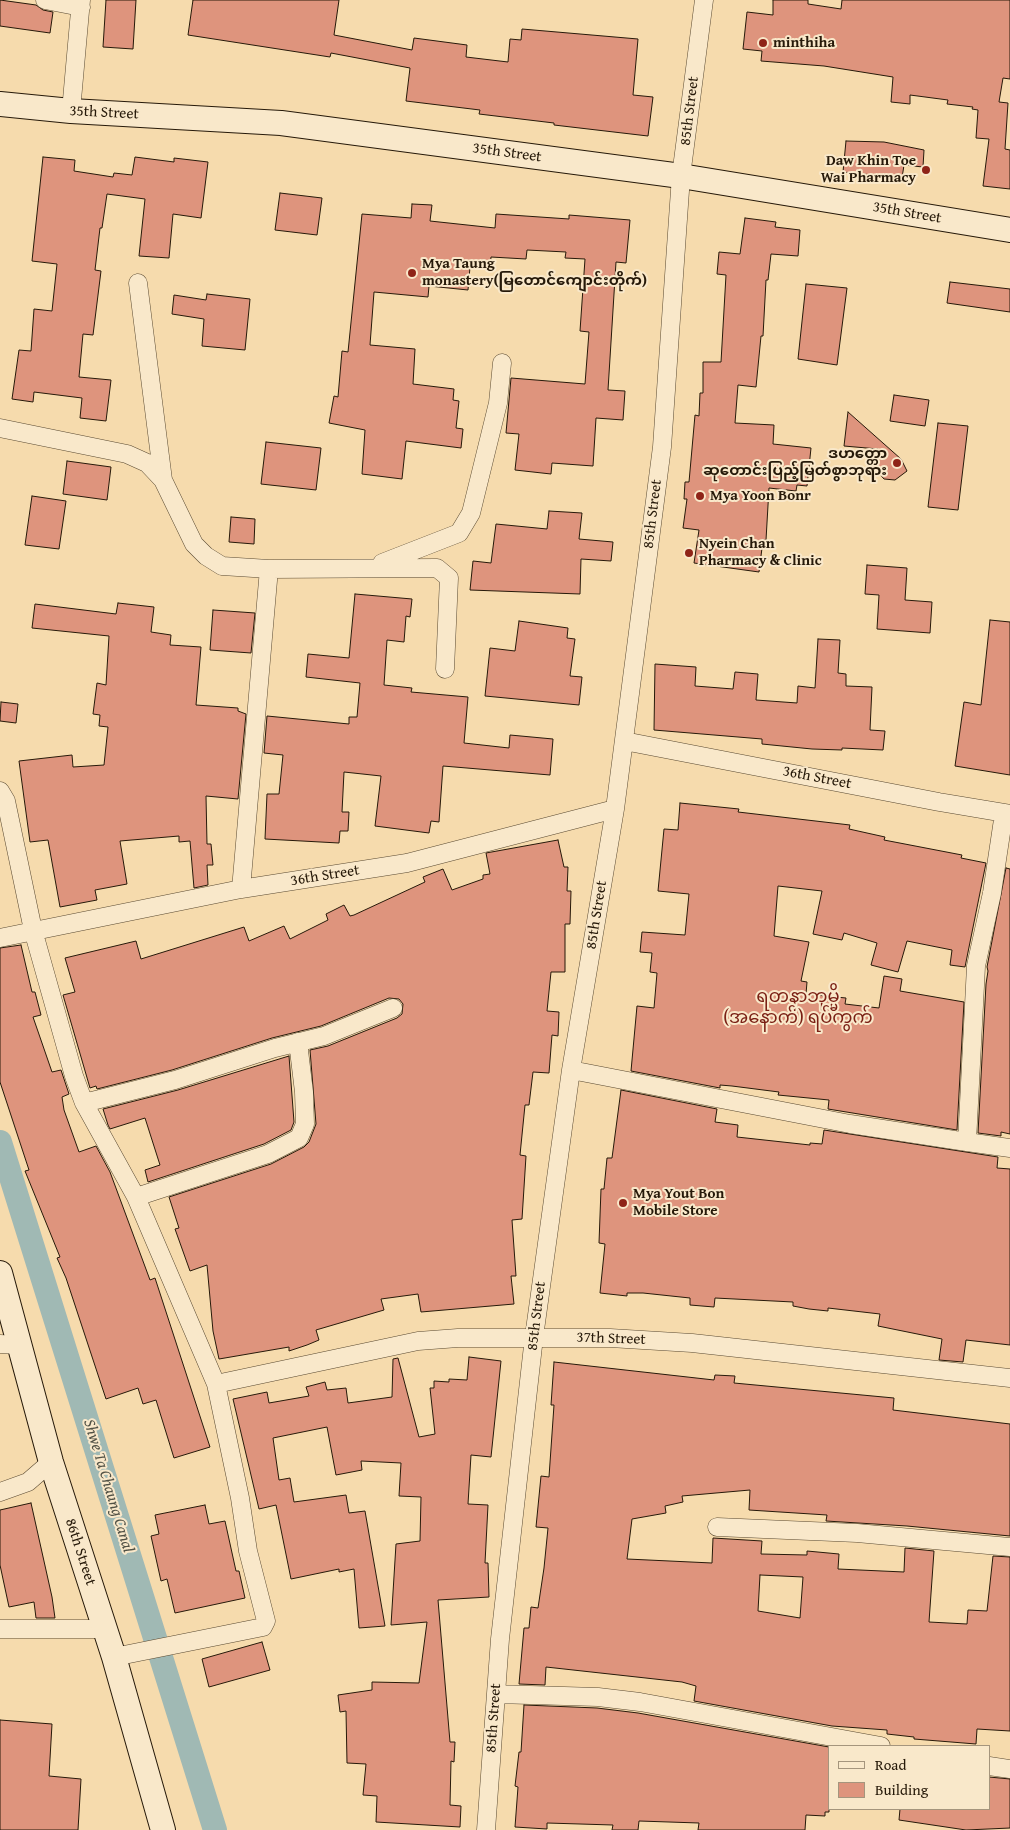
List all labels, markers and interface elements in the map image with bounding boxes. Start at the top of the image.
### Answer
place label: minthiha [773,34,835,52]
marker: minthiha [757,37,769,49]
street label: 85th Street [677,75,703,147]
street label: 35th Street [69,102,139,124]
street label: 35th Street [471,139,543,167]
place label: Daw Khin Toe Wai Pharmacy [821,152,916,187]
marker: Daw Khin Toe Wai Pharmacy [920,164,932,176]
street label: 35th Street [871,198,943,228]
place label: Mya Taung monastery(မြတောင်ကျောင်းတိုက်) [422,255,647,290]
marker: Mya Taung monastery(မြတောင်ကျောင်းတိုက်) [406,267,418,279]
place label: ဒဟတ္တော ဆုတောင်းပြည့်မြတ်စွာဘုရား [703,445,887,480]
marker: ဒဟတ္တော ဆုတောင်းပြည့်မြတ်စွာဘုရား [891,457,903,469]
street label: 85th Street [640,478,666,550]
place label: Mya Yoon Bonr [710,487,811,505]
marker: Mya Yoon Bonr [694,490,706,502]
place label: Nyein Chan Pharmacy & Clinic [699,535,822,570]
marker: Nyein Chan Pharmacy & Clinic [683,547,695,559]
street label: 36th Street [781,763,853,793]
street label: 36th Street [289,862,361,890]
street label: 85th Street [583,879,611,951]
district label: ရတနာဘုမ္မိ (အနောက်) ရပ်ကွက် [723,986,873,1028]
place label: Mya Yout Bon Mobile Store [633,1185,724,1220]
marker: Mya Yout Bon Mobile Store [617,1197,629,1209]
street label: 85th Street [524,1280,550,1352]
street label: 37th Street [576,1329,646,1349]
water label: Shwe Ta Chaung Canal [79,1417,137,1555]
street label: 86th Street [61,1516,99,1588]
street label: 85th Street [483,1683,505,1753]
legend [828,1745,990,1810]
text: Road [875,1754,906,1775]
text: Building [875,1779,928,1800]

